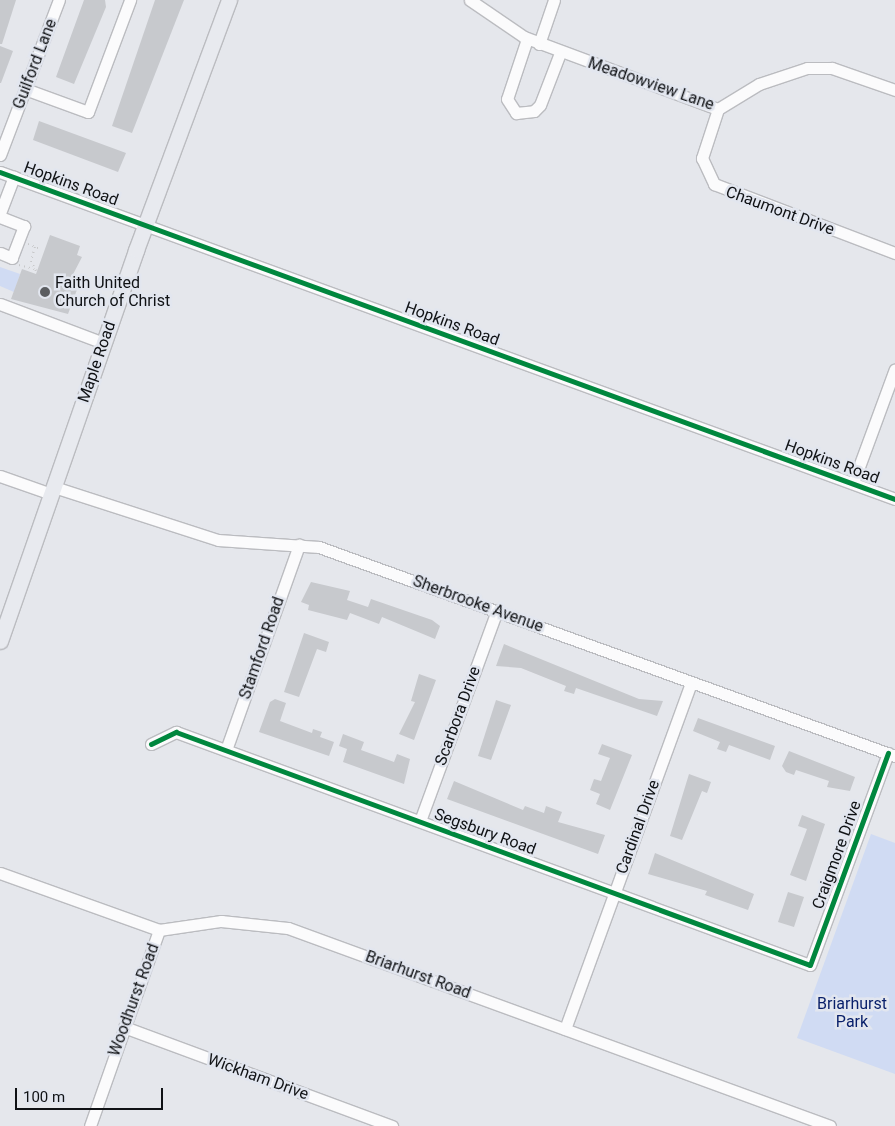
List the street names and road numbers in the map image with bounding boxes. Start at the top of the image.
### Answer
street label: Guilford Lane [9,16,61,112]
street label: Meadowview Lane [585,53,717,115]
street label: Hopkins Road [21,158,121,210]
street label: Chaumont Drive [723,183,837,239]
street label: Hopkins Road [402,298,502,350]
street label: Maple Road [74,319,120,405]
street label: Hopkins Road [782,436,882,488]
street label: Sherbrooke Avenue [410,571,546,637]
street label: Stamford Road [235,594,289,702]
street label: Scarbora Drive [431,664,485,768]
street label: Cardinal Drive [612,777,664,877]
street label: Craigmore Drive [808,798,866,912]
street label: Segsbury Road [432,805,538,859]
street label: Woodhurst Road [105,941,163,1059]
street label: Briarhurst Road [363,947,473,1003]
street label: Wickham Drive [205,1050,311,1104]

